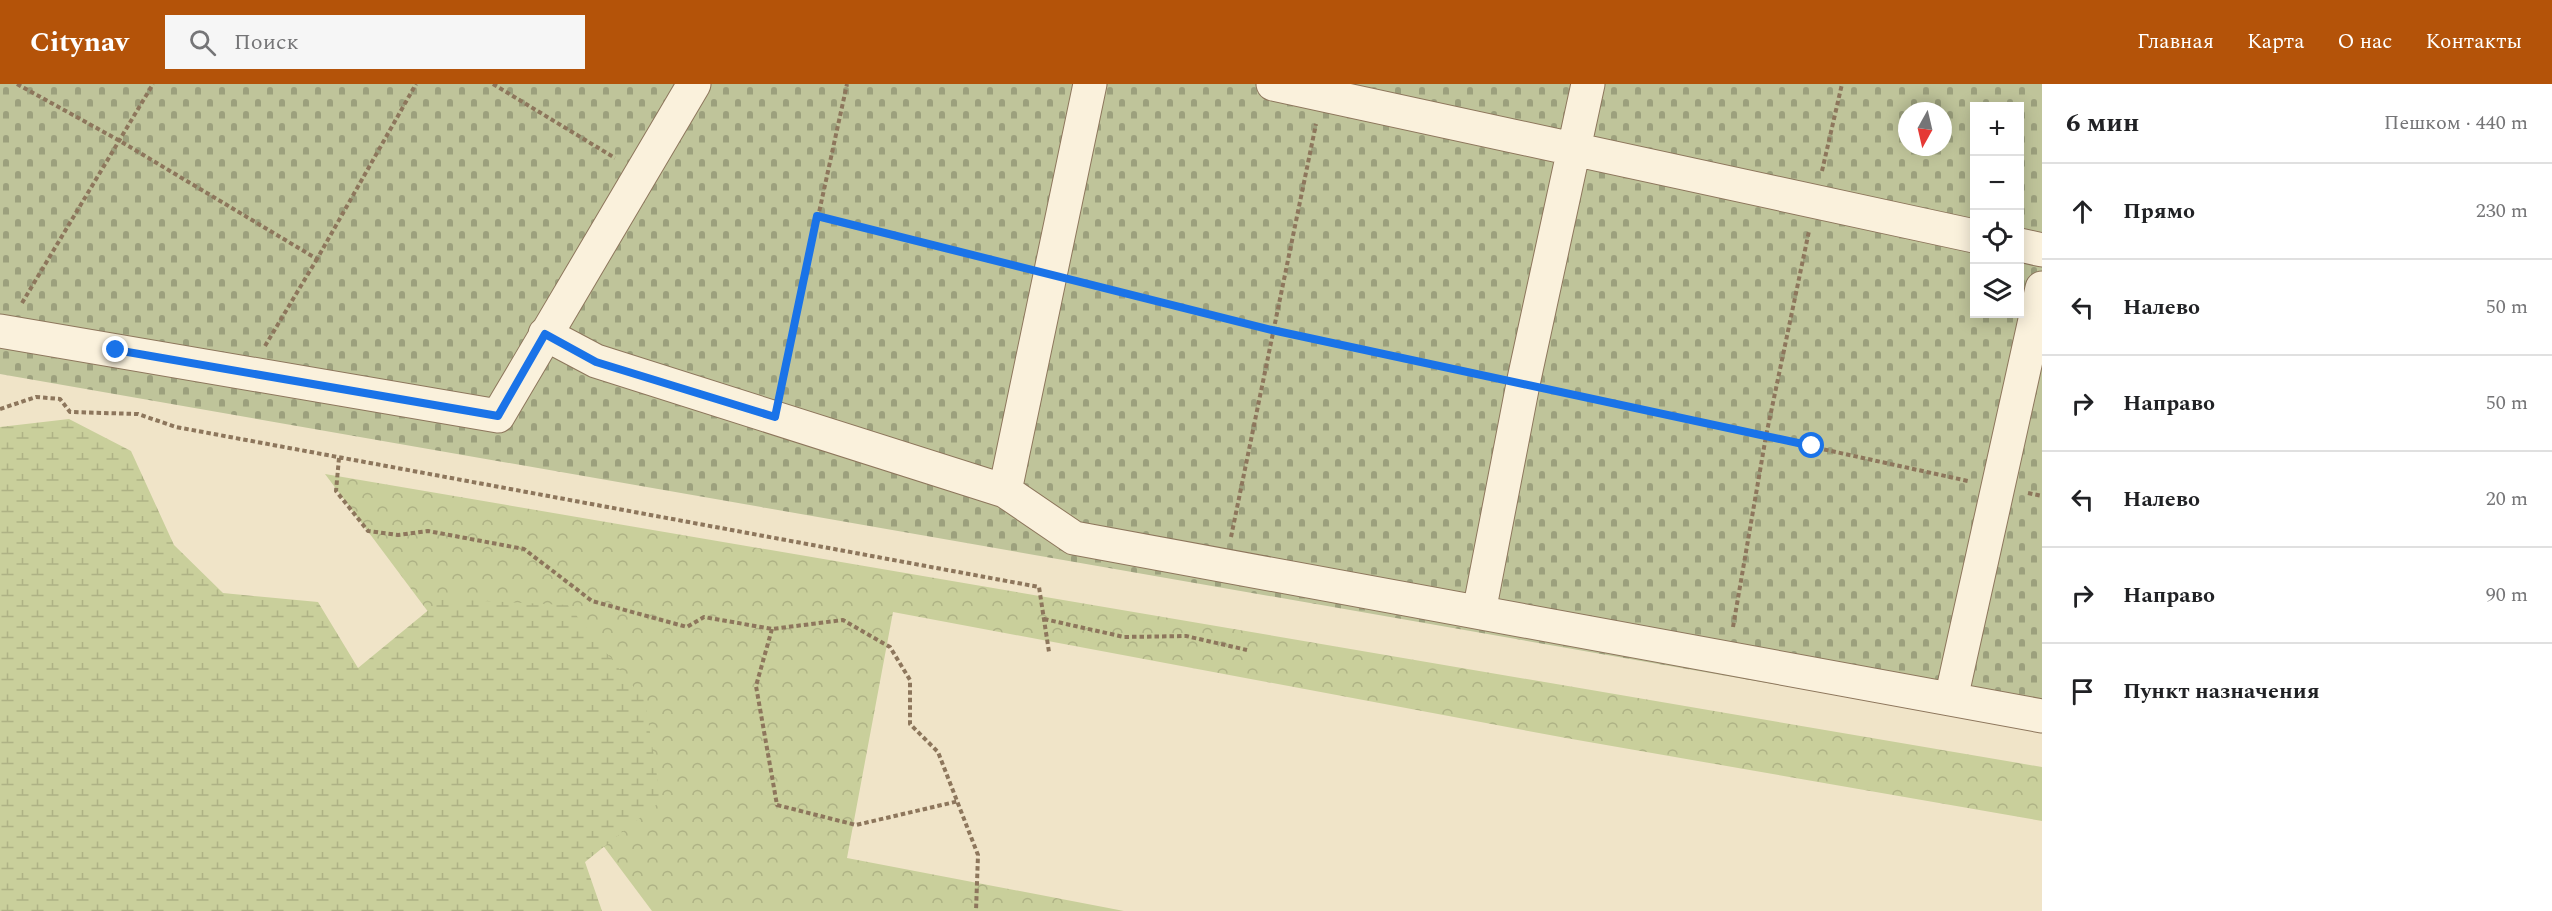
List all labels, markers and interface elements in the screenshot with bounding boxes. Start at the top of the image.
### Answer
search box [165,15,585,69]
text: Citynav [30,21,129,64]
icon: search [186,26,219,59]
text: Поиск [234,26,299,59]
text: Главная [2137,26,2214,58]
text: Карта [2247,26,2304,58]
text: О нас [2337,26,2392,58]
text: Контакты [2425,26,2522,58]
north arrow [1898,102,1952,156]
map controls [1970,102,2024,318]
button: + [1970,102,2024,156]
text: 6 мин [2066,103,2139,143]
text: Пешком · 440 m [2384,108,2528,138]
button: − [1970,156,2024,210]
icon: ahead [2066,195,2099,228]
text: Прямо [2123,195,2195,228]
text: 230 m [2476,196,2528,226]
button: locate [1970,210,2024,264]
button: layers [1970,264,2024,318]
icon: left [2066,291,2099,324]
text: Налево [2123,291,2200,324]
text: 50 m [2486,292,2528,322]
route end [102,336,128,362]
icon: right [2066,387,2099,420]
text: Направо [2123,387,2215,420]
text: 50 m [2486,388,2528,418]
route start [1798,432,1824,458]
icon: left [2066,483,2099,516]
text: Налево [2123,483,2200,516]
text: 20 m [2486,484,2528,514]
icon: right [2066,579,2099,612]
text: Направо [2123,579,2215,612]
text: 90 m [2486,580,2528,610]
icon: arrive [2066,675,2099,708]
text: Пункт назначения [2123,675,2320,708]

